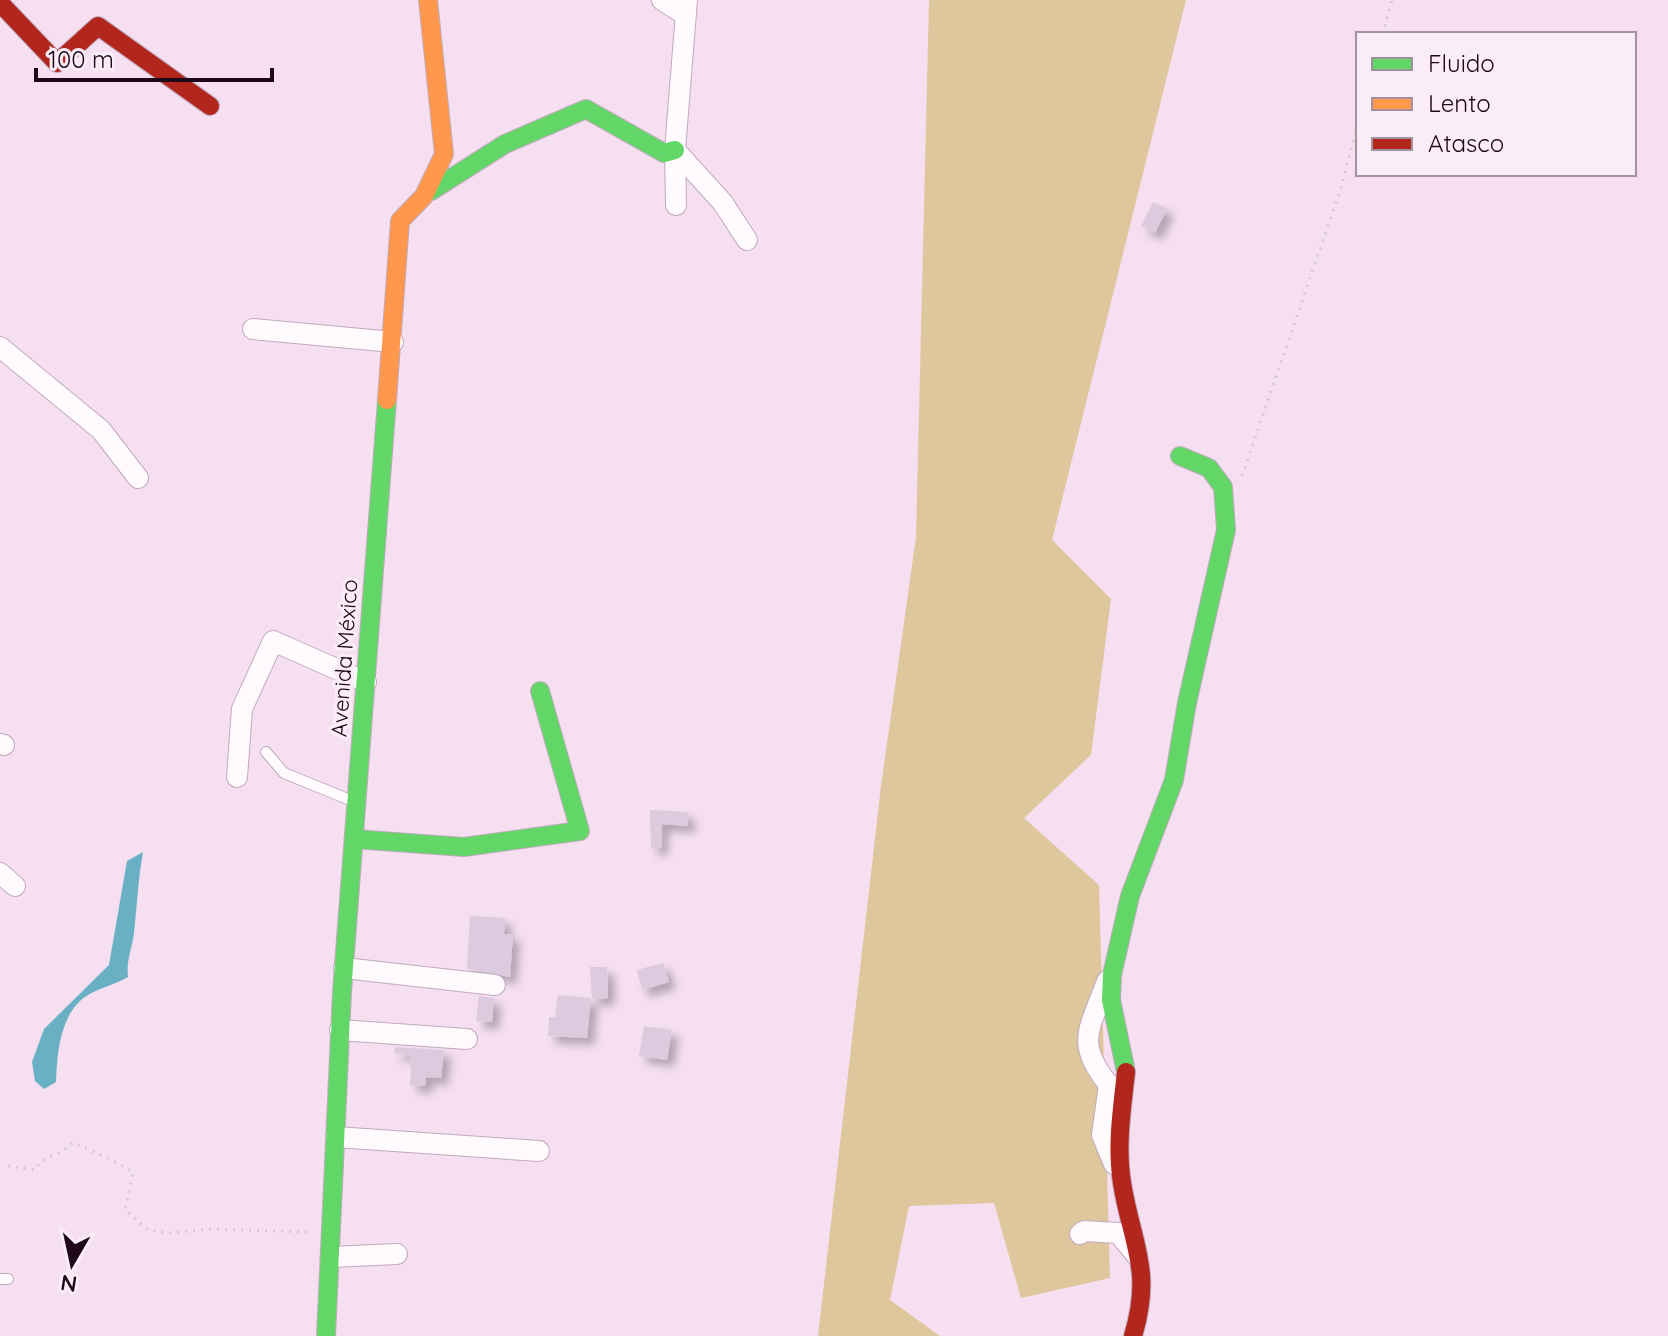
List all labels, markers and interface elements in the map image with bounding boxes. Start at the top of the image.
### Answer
scale bar [36,32,272,82]
legend [1356,32,1636,176]
text: 100 m [48,44,114,74]
text: Fluido [1428,48,1495,78]
text: Lento [1428,88,1491,118]
text: Atasco [1428,128,1504,158]
street label: Avenida México [325,578,363,738]
north arrow [32,1224,112,1304]
text: N [59,1269,79,1299]

